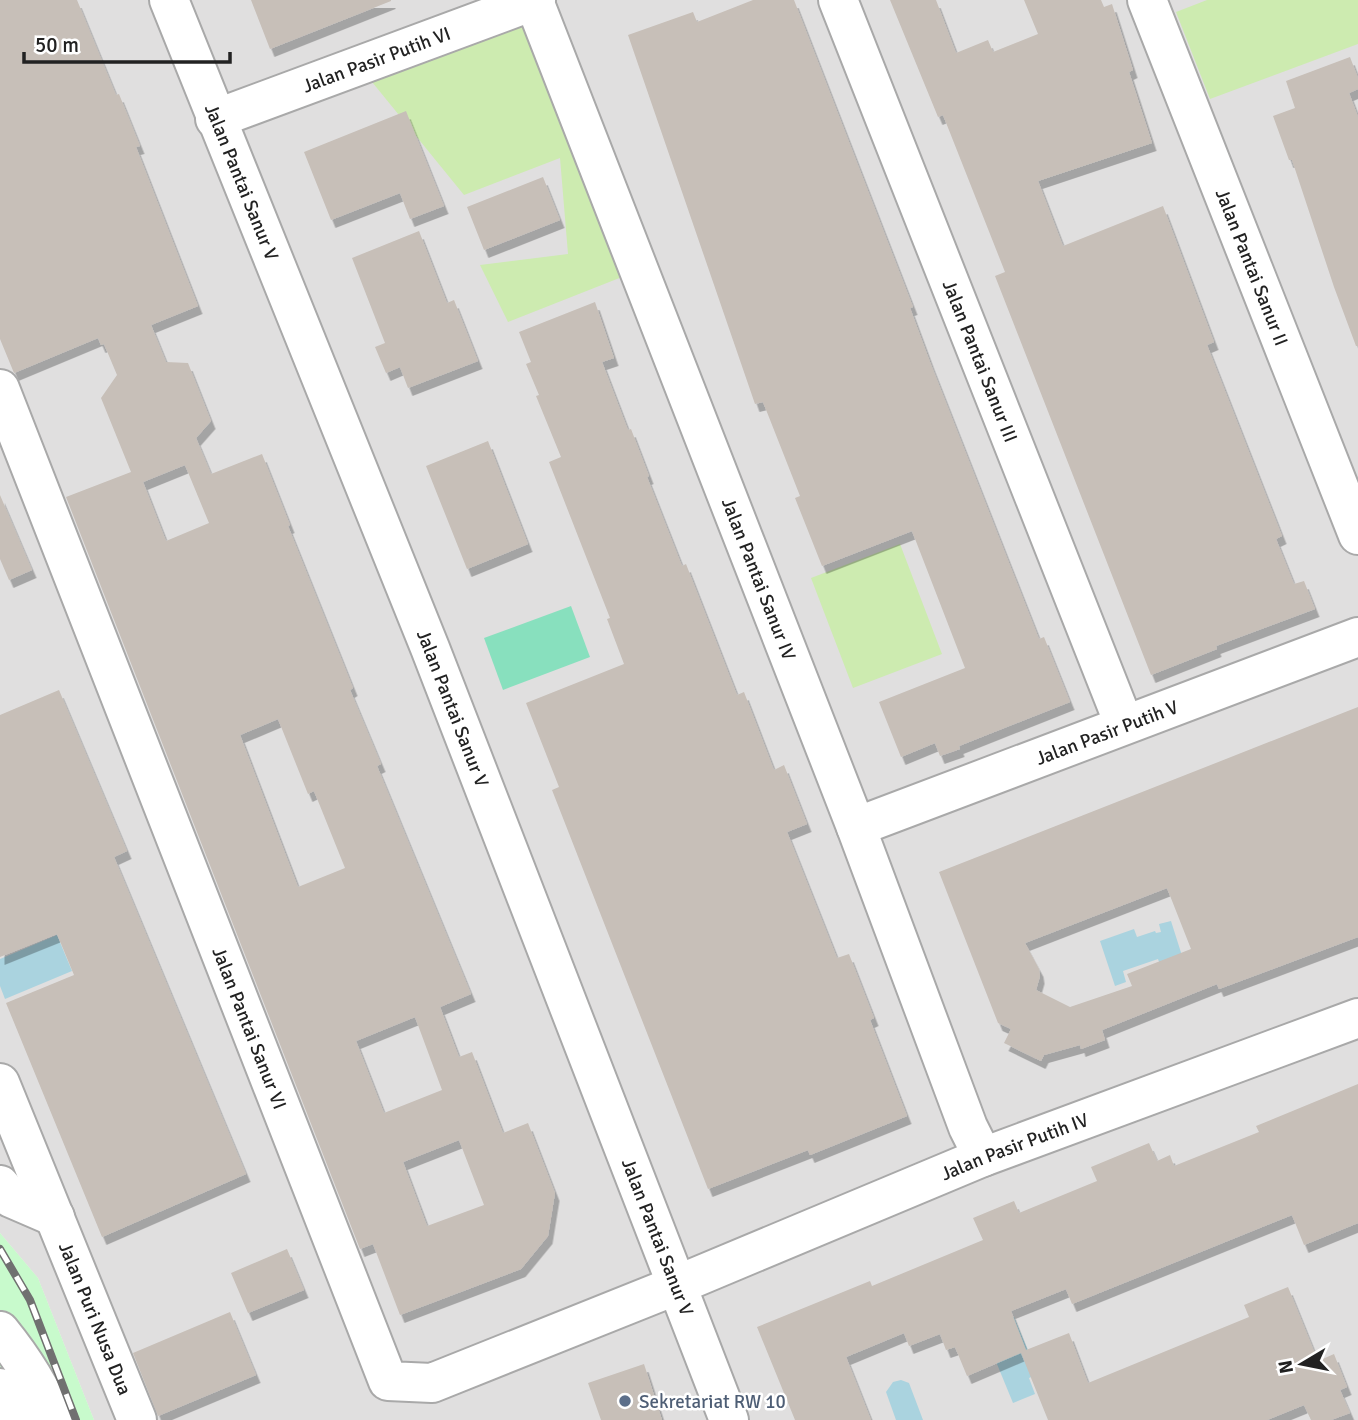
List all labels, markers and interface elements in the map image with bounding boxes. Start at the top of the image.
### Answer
scale bar [24,21,231,65]
street label: Jalan Pasir Putih VI [299,22,454,99]
text: 50 m [35,32,79,58]
street label: Jalan Pantai Sanur V [199,100,284,264]
street label: Jalan Pantai Sanur II [1210,185,1293,349]
street label: Jalan Pantai Sanur III [937,277,1022,446]
street label: Jalan Pantai Sanur IV [716,494,801,664]
street label: Jalan Pantai Sanur V [411,626,494,791]
street label: Jalan Pasir Putih V [1032,695,1182,771]
street label: Jalan Pantai Sanur VI [206,944,291,1113]
street label: Jalan Pasir Putih IV [937,1108,1092,1186]
street label: Jalan Pantai Sanur V [616,1155,698,1319]
street label: Jalan Puri Nusa Dua [53,1239,137,1399]
north arrow [1267,1329,1337,1399]
text: N [1273,1358,1299,1375]
place label: Sekretariat RW 10 [639,1390,786,1414]
marker: Sekretariat RW 10 [617,1393,633,1409]

